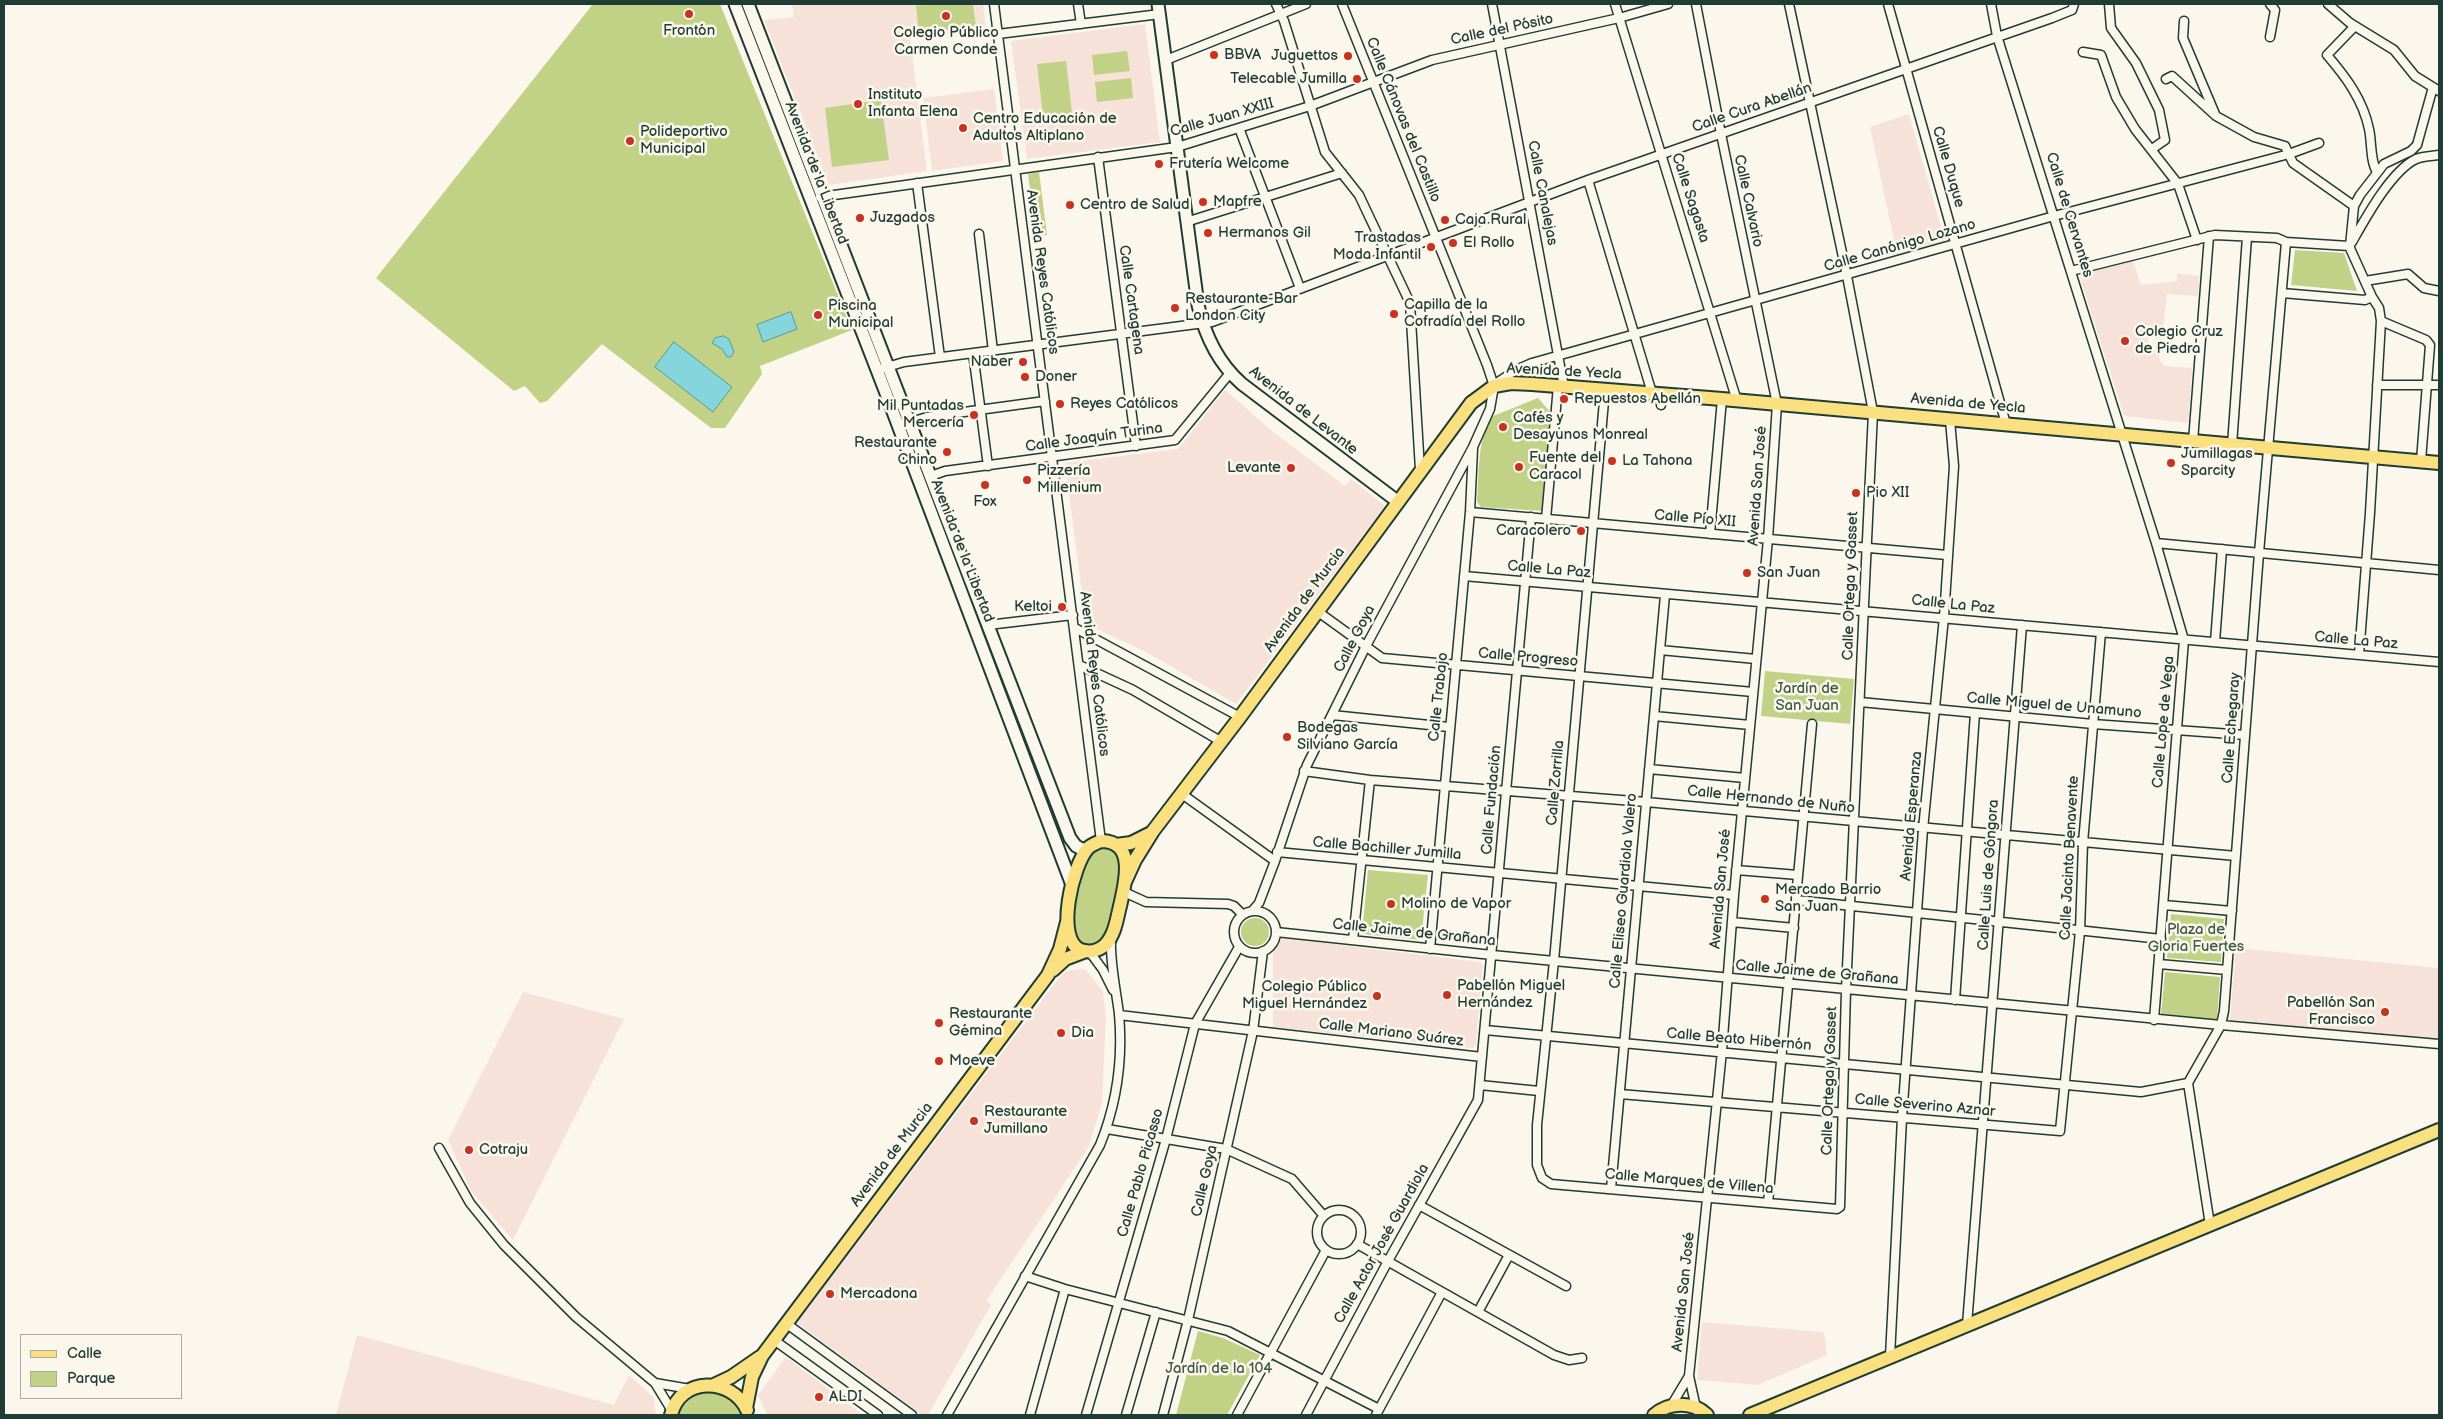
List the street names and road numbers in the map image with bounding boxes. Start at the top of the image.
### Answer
street label: Calle del Pósito [1449,10,1555,50]
street label: Calle Cánovas del Castillo [1362,35,1444,205]
street label: Calle Cura Abellán [1690,79,1814,137]
street label: Calle Juan XXIII [1168,95,1276,141]
street label: Avenida de la Libertad [780,99,852,247]
street label: Calle Duque [1928,124,1968,210]
street label: Calle Canalejas [1523,139,1561,247]
street label: Calle de Cervantes [2041,150,2097,280]
street label: Calle Sagasta [1667,151,1713,245]
street label: Calle Calvario [1729,153,1767,249]
street label: Avenida Reyes Católicos [1022,189,1062,355]
street label: Calle Canónigo Lozano [1822,216,1978,276]
street label: Calle Cartagena [1114,244,1148,356]
street label: Avenida de Yecla [1506,360,1622,384]
street label: Avenida de Levante [1245,363,1361,459]
street label: Avenida de Yecla [1910,390,2026,418]
street label: Calle Joaquín Turina [1024,419,1164,457]
street label: Avenida San José [1745,425,1771,547]
street label: Avenida de la Libertad [926,477,998,625]
street label: Calle Pío XII [1653,506,1737,532]
street label: Calle Ortega y Gasset [1839,511,1863,661]
street label: Avenida de Murcia [1261,544,1349,656]
street label: Calle La Paz [1506,557,1592,583]
street label: Avenida Reyes Católicos [1075,590,1113,758]
street label: Calle La Paz [1910,592,1996,618]
street label: Calle Goya [1330,602,1380,676]
street label: Calle La Paz [2313,628,2399,654]
street label: Calle Progreso [1477,645,1579,671]
street label: Calle Trabajo [1425,652,1453,742]
street label: Calle Lope de Vega [2149,655,2179,789]
street label: Calle Echegaray [2219,672,2245,784]
street label: Calle Miguel de Unamuno [1966,689,2142,723]
street label: Calle Zorrilla [1543,739,1569,827]
street label: Calle Fundación [1478,744,1506,856]
street label: Avenida Esperanza [1897,750,1927,882]
street label: Calle Jacinto Benavente [2057,775,2083,941]
street label: Calle Hernando de Nuño [1686,782,1856,818]
street label: Calle Eliseo Guardiola Valero [1606,792,1642,990]
street label: Calle Luis de Góngora [1975,799,2003,951]
street label: Avenida San José [1707,828,1735,950]
street label: Calle Bachiller Jumilla [1312,834,1462,864]
street label: Calle Jaime de Grañana [1332,915,1496,951]
street label: Calle Jaime de Grañana [1735,957,1899,989]
street label: Calle Ortega y Gasset [1818,1006,1842,1156]
street label: Calle Mariano Suárez [1318,1015,1464,1051]
street label: Calle Beato Hibernón [1666,1025,1812,1055]
street label: Calle Severino Aznar [1854,1091,1996,1121]
street label: Avenida de Murcia [847,1099,937,1211]
street label: Calle Pablo Picasso [1114,1107,1168,1239]
street label: Calle Goya [1188,1143,1222,1219]
street label: Calle Actor José Guardiola [1331,1161,1433,1327]
street label: Calle Marques de Villena [1604,1166,1774,1198]
street label: Avenida San José [1669,1231,1699,1353]

